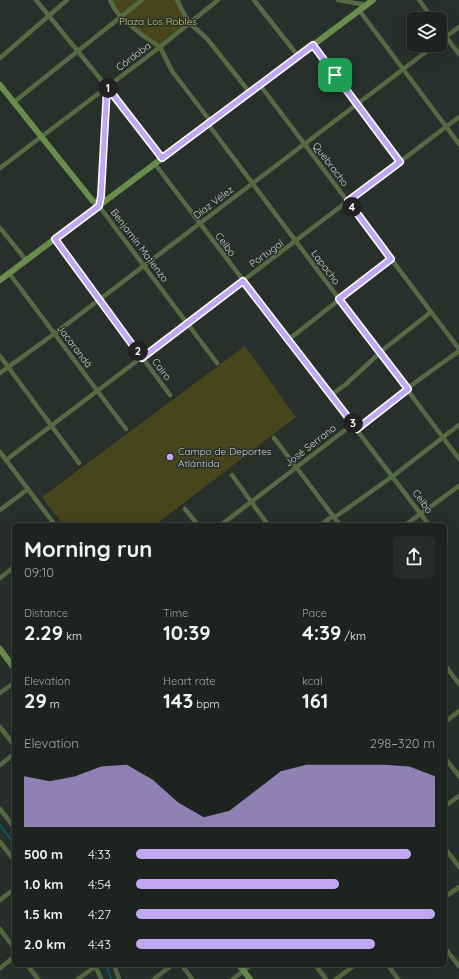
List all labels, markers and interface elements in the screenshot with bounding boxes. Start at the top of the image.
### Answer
map controls [407,12,447,52]
button: layers [407,12,447,52]
park label: Plaza Los Robles [119,15,197,28]
street label: Córdoba [113,39,153,74]
pin [318,58,352,92]
icon: arrive [324,64,346,86]
pin: 1 [98,78,118,98]
text: 1 [106,81,110,95]
street label: Quebracho [310,140,351,189]
street label: Díaz Vélez [190,183,236,222]
pin: 4 [342,197,362,217]
text: 4 [349,200,355,214]
street label: Benjamín Matienzo [108,206,171,285]
street label: Ceibo [212,230,239,259]
street label: Portugal [247,237,286,270]
street label: Lapacho [308,247,343,287]
street label: Jacarandá [54,322,95,370]
pin: 2 [128,341,148,361]
text: 2 [135,344,141,358]
street label: Cairo [149,356,174,383]
pin: 3 [343,413,363,433]
text: 3 [350,416,356,430]
street label: José Serrano [282,421,339,469]
place label: Campo de Deportes Atlántida [178,445,272,470]
marker: Campo de Deportes Atlántida [165,452,175,462]
street label: Ceibo [410,487,436,516]
text: Morning run [24,535,152,563]
button: share [393,536,435,578]
text: 09:10 [24,564,54,580]
text: Distance [24,606,68,620]
text: Time [163,606,188,620]
text: Pace [302,606,327,620]
text: 2.29 [24,620,63,645]
text: 10:39 [163,620,211,645]
text: 4:39 [302,620,341,645]
text: km [63,629,82,643]
text: /km [341,629,366,643]
text: Elevation [24,674,70,688]
text: Heart rate [163,674,215,688]
text: kcal [302,674,323,688]
text: 29 [24,688,47,713]
text: 143 [163,688,193,713]
text: 161 [302,688,328,713]
text: m [47,697,60,711]
text: bpm [193,697,220,711]
text: Elevation [24,735,79,751]
text: 298–320 m [370,735,435,751]
text: 500 m [24,846,63,862]
text: 4:33 [88,846,111,862]
text: 1.0 km [24,876,63,892]
text: 4:54 [88,876,111,892]
text: 1.5 km [24,906,63,922]
text: 4:27 [88,906,111,922]
text: 2.0 km [24,936,66,952]
text: 4:43 [88,936,111,952]

